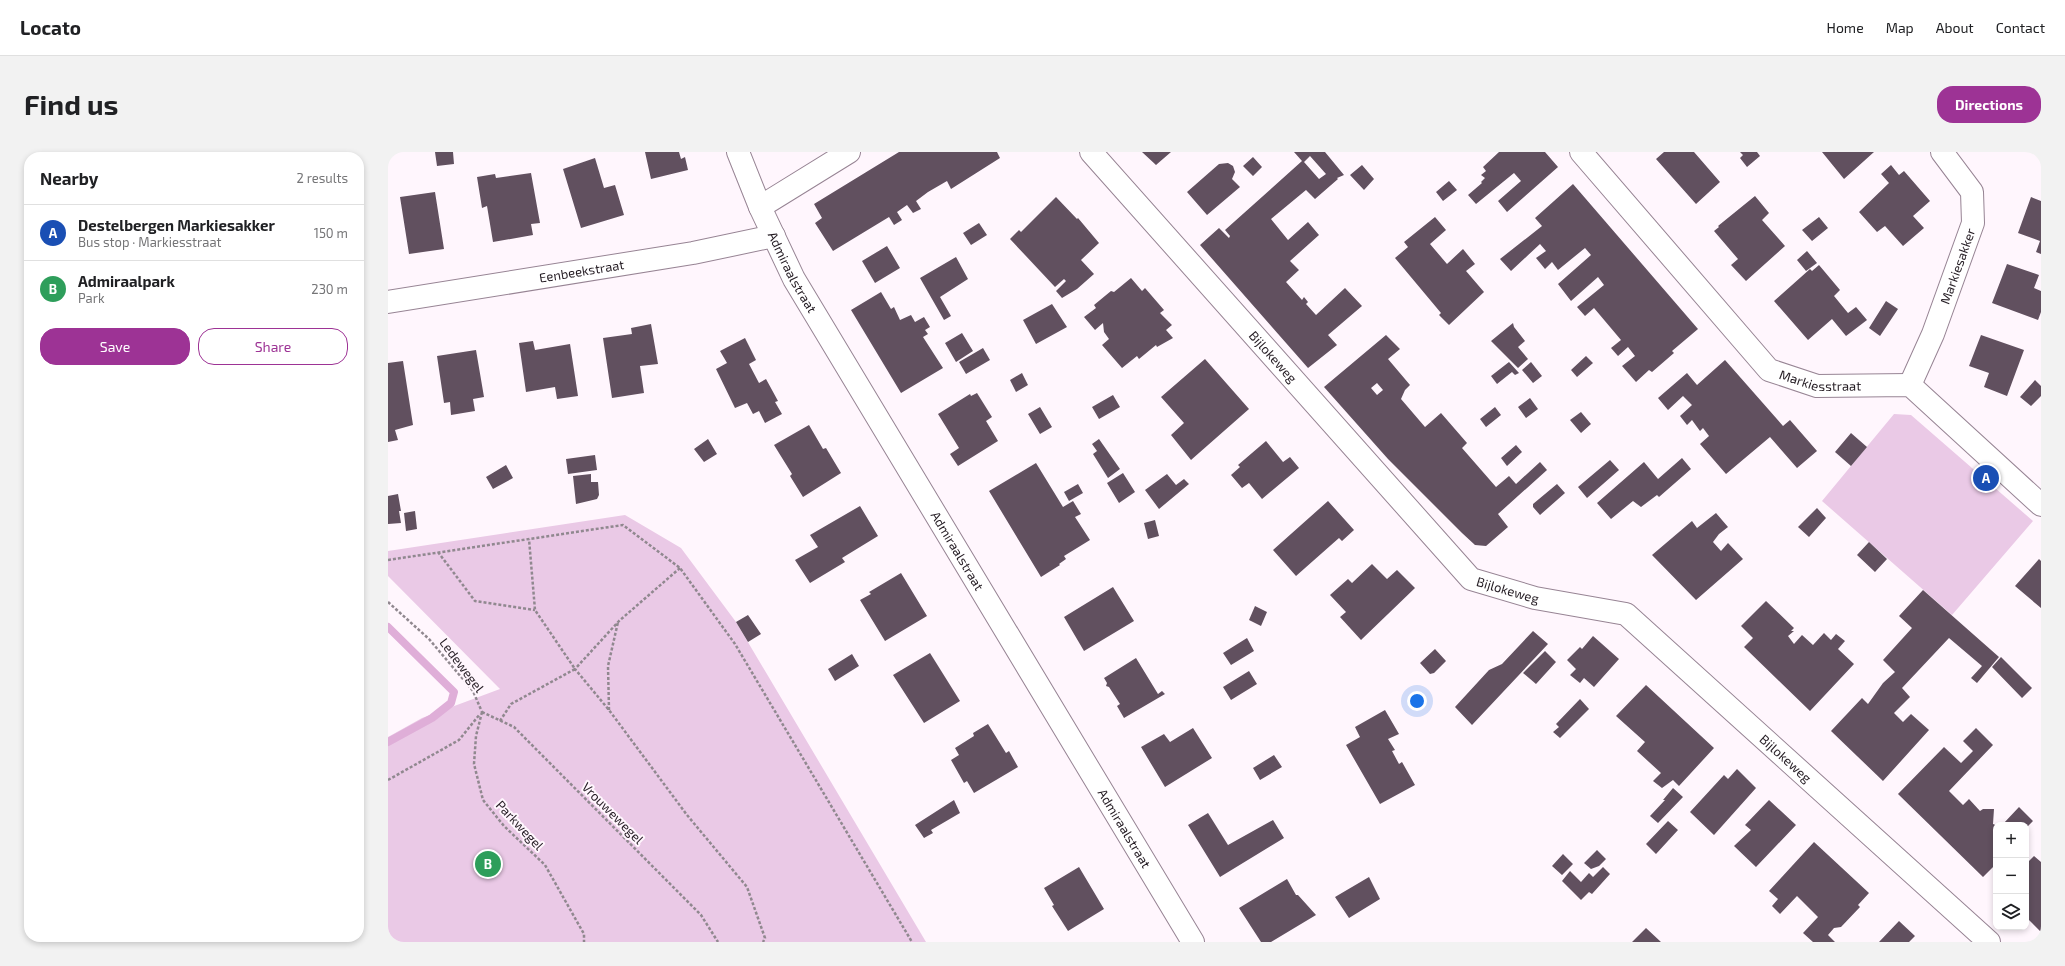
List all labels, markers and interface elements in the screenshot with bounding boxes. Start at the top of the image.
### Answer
text: Locato [20,16,81,39]
text: Home [1827,19,1864,36]
text: Map [1886,19,1914,36]
text: About [1936,19,1974,36]
text: Contact [1996,19,2045,36]
button: Directions [1937,86,2041,123]
text: Find us [24,87,118,121]
text: Nearby [40,168,98,188]
text: 2 results [296,170,348,186]
text: Destelbergen Markiesakker [78,216,275,234]
text: A [49,225,57,241]
text: 150 m [314,225,348,241]
street label: Markiesakker [1936,226,1978,306]
street label: Admiraalstraat [765,229,820,316]
text: Bus stop · Markiesstraat [78,234,222,250]
street label: Eenbeekstraat [538,256,625,286]
text: Admiraalpark [78,272,175,290]
text: B [49,281,57,297]
text: 230 m [311,281,348,297]
text: Park [78,290,105,306]
street label: Bijlokeweg [1246,327,1300,386]
button: Save [40,328,190,365]
button: Share [198,328,348,365]
street label: Markiesstraat [1777,366,1861,394]
pin: A [1973,463,1999,493]
street label: Admiraalstraat [928,508,987,593]
street label: Bijlokeweg [1475,573,1540,607]
street label: Ledewegel [436,635,488,695]
your location [1407,691,1427,711]
street label: Bijlokeweg [1757,731,1815,786]
street label: Vrouwewegel [579,779,647,847]
street label: Admiraalstraat [1095,786,1155,871]
street label: Parkwegel [493,797,547,853]
map controls [1993,822,2029,930]
button: + [1993,822,2029,858]
pin: B [475,849,501,879]
button: − [1993,858,2029,894]
button: layers [1993,894,2029,930]

